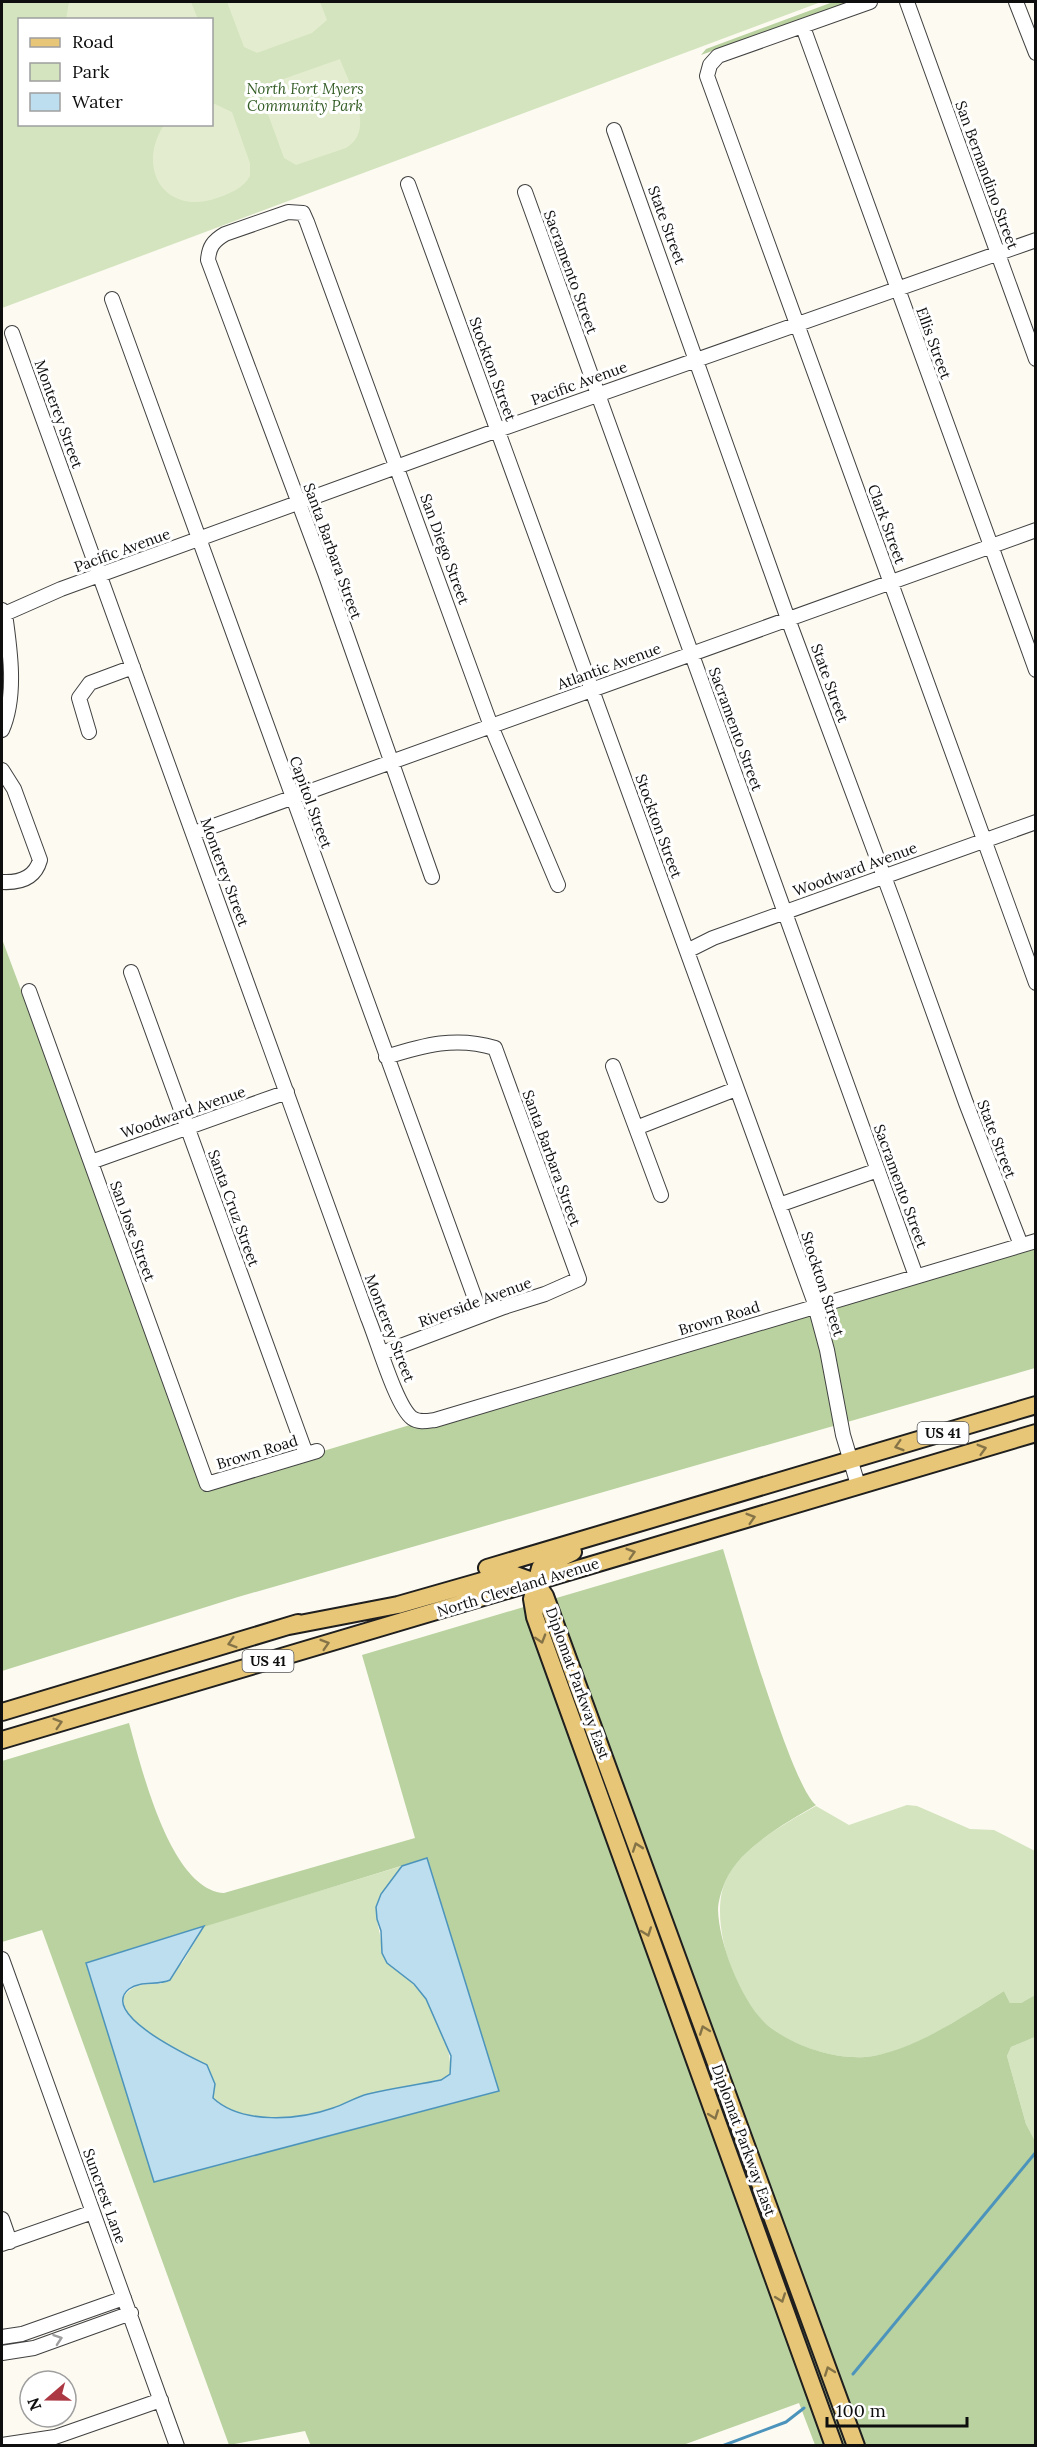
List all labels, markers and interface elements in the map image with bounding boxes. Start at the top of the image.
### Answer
legend [18,18,213,126]
text: Road [72,30,114,53]
text: Park [72,60,110,83]
park label: North Fort Myers Community Park [246,79,364,115]
text: Water [72,90,123,113]
street label: San Bernandino Street [951,98,1023,252]
street label: State Street [644,183,690,267]
street label: Sacramento Street [540,208,602,336]
street label: Ellis Street [912,304,956,382]
street label: Stockton Street [465,314,521,424]
street label: Monterey Street [31,357,88,471]
street label: Pacific Avenue [528,357,630,409]
street label: Santa Barbara Street [300,480,366,622]
street label: Clark Street [864,482,910,567]
street label: San Diego Street [416,491,474,607]
street label: Pacific Avenue [71,524,173,576]
street label: Atlantic Avenue [554,638,663,694]
street label: State Street [807,641,853,725]
street label: Sacramento Street [705,665,767,793]
street label: Capitol Street [286,753,337,851]
street label: Stockton Street [631,771,687,881]
street label: Monterey Street [197,815,254,929]
street label: Woodward Avenue [790,838,920,900]
street label: Woodward Avenue [118,1082,248,1142]
street label: Santa Barbara Street [519,1087,585,1229]
street label: State Street [973,1097,1021,1181]
street label: Sacramento Street [870,1122,932,1250]
street label: Santa Cruz Street [204,1147,264,1269]
street label: San Jose Street [106,1178,160,1284]
street label: Stockton Street [797,1229,849,1339]
street label: Monterey Street [361,1271,419,1385]
street label: Riverside Avenue [416,1273,534,1331]
street label: Brown Road [676,1297,762,1339]
road number: US 41 [918,1422,968,1444]
street label: Brown Road [214,1431,300,1473]
one-way arrow [894,1439,905,1451]
one-way arrow [976,1444,987,1456]
one-way arrow [745,1513,756,1525]
one-way arrow [625,1548,636,1560]
street label: North Cleveland Avenue [435,1553,601,1621]
street label: Diplomat Parkway East [542,1604,614,1762]
one-way arrow [534,1633,547,1644]
one-way arrow [228,1636,238,1648]
one-way arrow [319,1639,330,1651]
road number: US 41 [242,1650,294,1672]
one-way arrow [52,1718,63,1730]
one-way arrow [631,1842,644,1853]
one-way arrow [640,1926,653,1937]
one-way arrow [699,2025,712,2036]
street label: Diplomat Parkway East [708,2061,780,2219]
one-way arrow [707,2109,719,2120]
street label: Suncrest Lane [79,2146,131,2246]
one-way arrow [773,2292,786,2303]
one-way arrow [52,2334,63,2347]
one-way arrow [824,2366,836,2377]
north arrow [18,2369,78,2429]
scale bar [827,2390,966,2428]
text: N [22,2395,45,2413]
text: 100 m [836,2399,886,2422]

